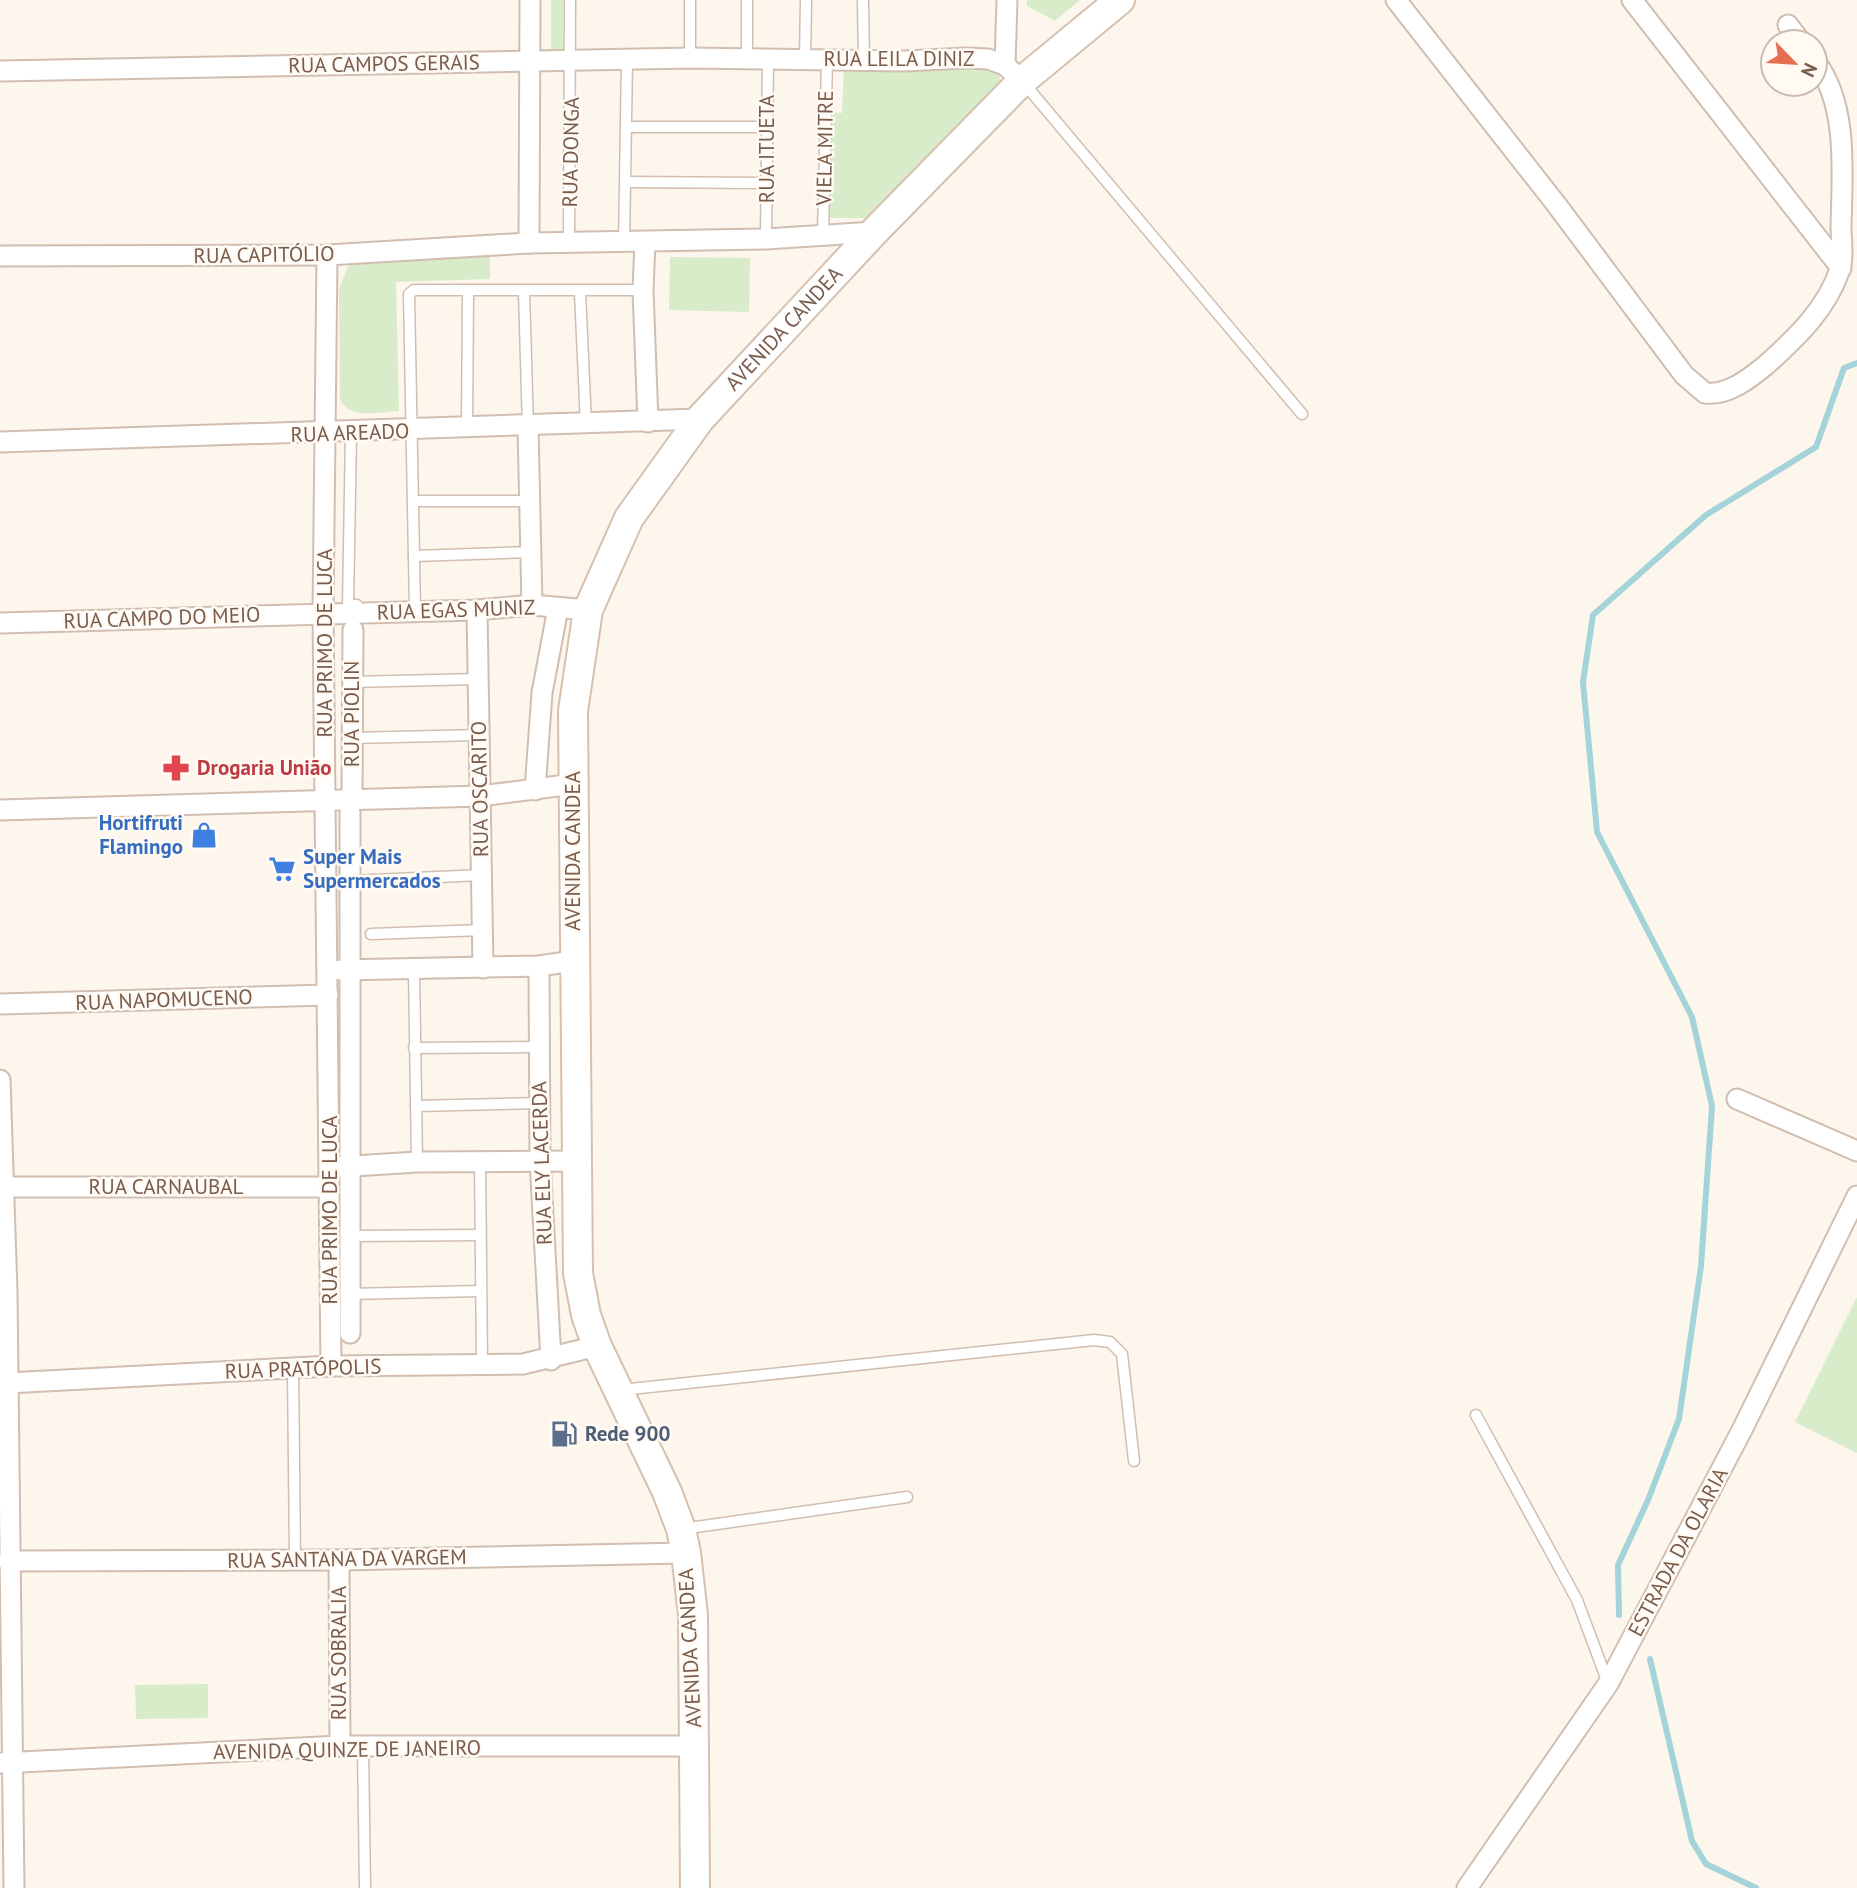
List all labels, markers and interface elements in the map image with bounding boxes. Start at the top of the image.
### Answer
north arrow [1759,28,1829,98]
street label: RUA LEILA DINIZ [824,45,975,72]
street label: RUA CAMPOS GERAIS [288,48,480,79]
text: N [1796,59,1823,81]
street label: VIELA MITRE [810,90,839,207]
street label: RUA ITUETA [753,94,780,203]
street label: RUA DONGA [556,96,585,208]
street label: RUA CAPITÓLIO [193,240,335,269]
street label: AVENIDA CANDEA [719,260,849,396]
street label: RUA AREADO [290,417,410,448]
street label: RUA PRIMO DE LUCA [311,548,338,737]
street label: RUA EGAS MUNIZ [376,593,536,626]
street label: RUA CAMPO DO MEIO [63,601,261,634]
street label: RUA PIOLIN [338,661,365,767]
street label: RUA OSCARITO [465,721,494,857]
pharmacy icon: Drogaria União [161,753,191,783]
place label: Drogaria União [197,754,332,781]
street label: AVENIDA CANDEA [559,770,586,931]
place label: Hortifruti Flamingo [99,809,183,860]
shop icon: Hortifruti Flamingo [189,820,219,850]
place label: Super Mais Supermercados [303,843,441,894]
supermarket icon: Super Mais Supermercados [267,854,297,884]
street label: RUA NAPOMUCENO [75,983,253,1016]
street label: RUA ELY LACERDA [525,1080,558,1245]
street label: RUA PRIMO DE LUCA [316,1115,343,1304]
street label: RUA CARNAUBAL [89,1173,244,1200]
street label: RUA PRATÓPOLIS [224,1352,382,1385]
fuel station icon: Rede 900 [549,1419,579,1449]
place label: Rede 900 [585,1420,670,1447]
street label: ESTRADA DA OLARIA [1622,1462,1734,1641]
street label: RUA SANTANA DA VARGEM [227,1543,467,1574]
street label: AVENIDA CANDEA [672,1567,707,1729]
street label: RUA SOBRALIA [325,1585,352,1720]
street label: AVENIDA QUINZE DE JANEIRO [213,1734,481,1765]

